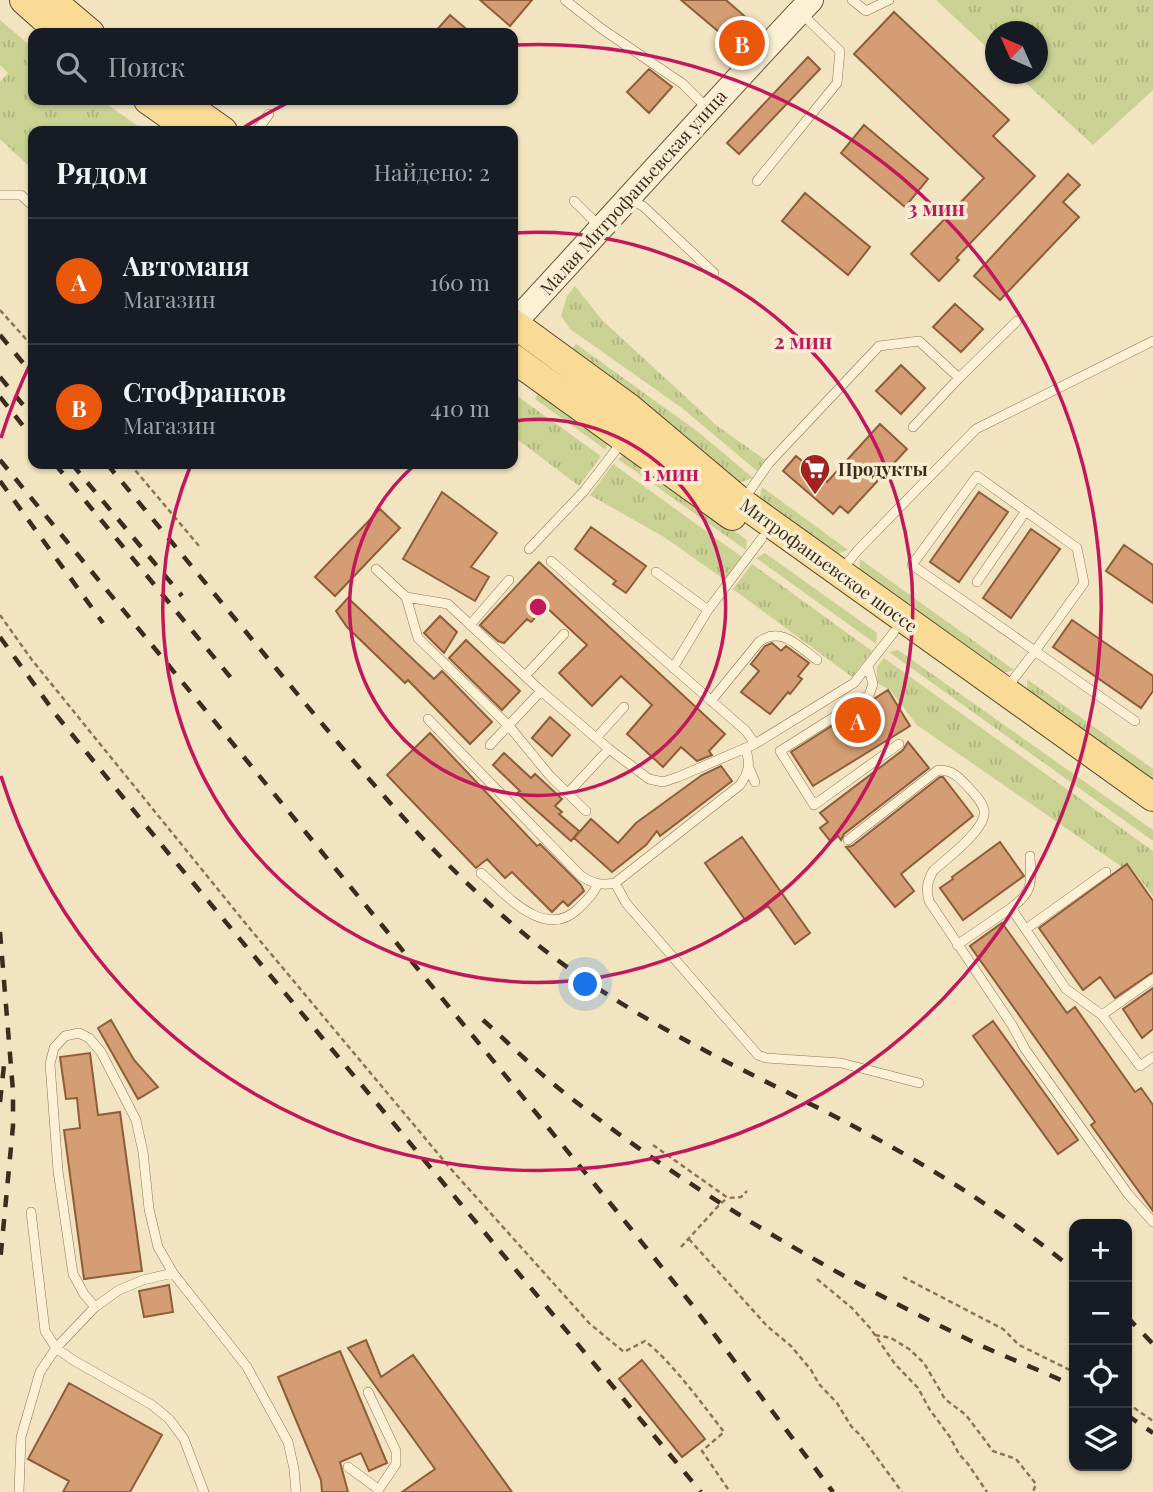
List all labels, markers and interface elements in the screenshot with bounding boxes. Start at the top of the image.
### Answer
pin: B [719,17,765,69]
north arrow [985,21,1048,84]
search box [28,28,518,105]
icon: search [52,48,90,86]
text: Поиск [108,49,185,84]
street label: Малая Митрофаньевская улица [534,84,732,300]
text: Рядом [56,152,148,192]
text: Найдено: 2 [374,156,490,187]
text: 3 мин [907,193,965,221]
text: Автоманя [123,248,249,283]
text: A [71,266,87,297]
text: 160 m [430,266,490,297]
text: Магазин [123,283,216,314]
text: 2 мин [774,326,832,354]
text: СтоФранков [123,374,286,409]
text: B [71,392,87,423]
text: 410 m [430,392,490,423]
text: Магазин [123,409,216,440]
supermarket icon: Продукты [798,452,832,496]
place label: Продукты [838,457,928,481]
text: 1 мин [643,458,699,486]
street label: Митрофаньевское шоссе [735,492,923,638]
centre of rings [526,595,550,619]
pin: A [835,694,881,746]
your location [568,967,602,1001]
map controls [1069,1219,1132,1471]
button: + [1069,1219,1132,1282]
button: − [1069,1282,1132,1345]
button: locate [1069,1345,1132,1408]
button: layers [1069,1408,1132,1471]

